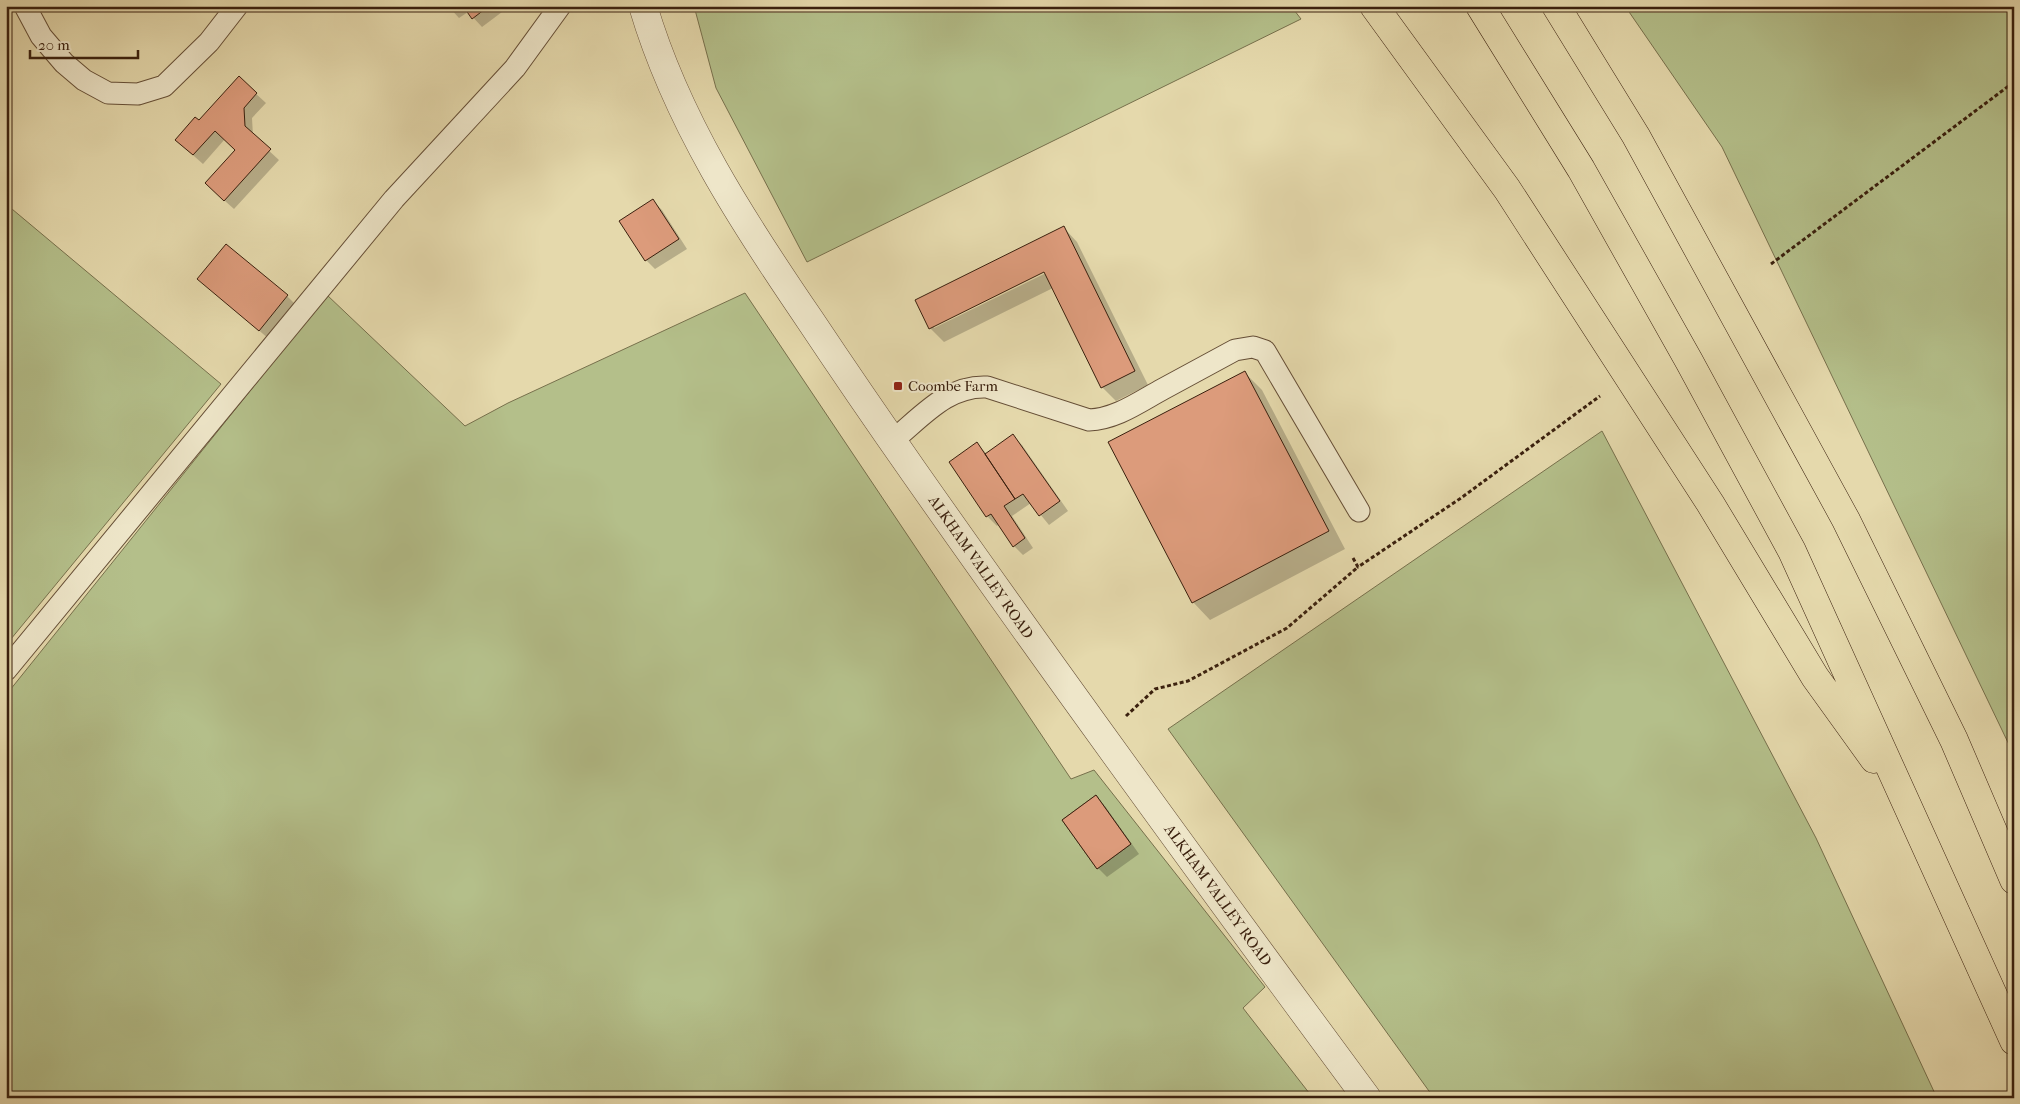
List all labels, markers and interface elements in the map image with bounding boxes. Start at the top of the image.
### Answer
scale bar [30,28,138,60]
text: 20 m [38,36,70,54]
place label: Coombe Farm [908,377,998,395]
marker: Coombe Farm [892,380,904,392]
street label: ALKHAM VALLEY ROAD [924,491,1037,642]
street label: ALKHAM VALLEY ROAD [1160,820,1275,969]

